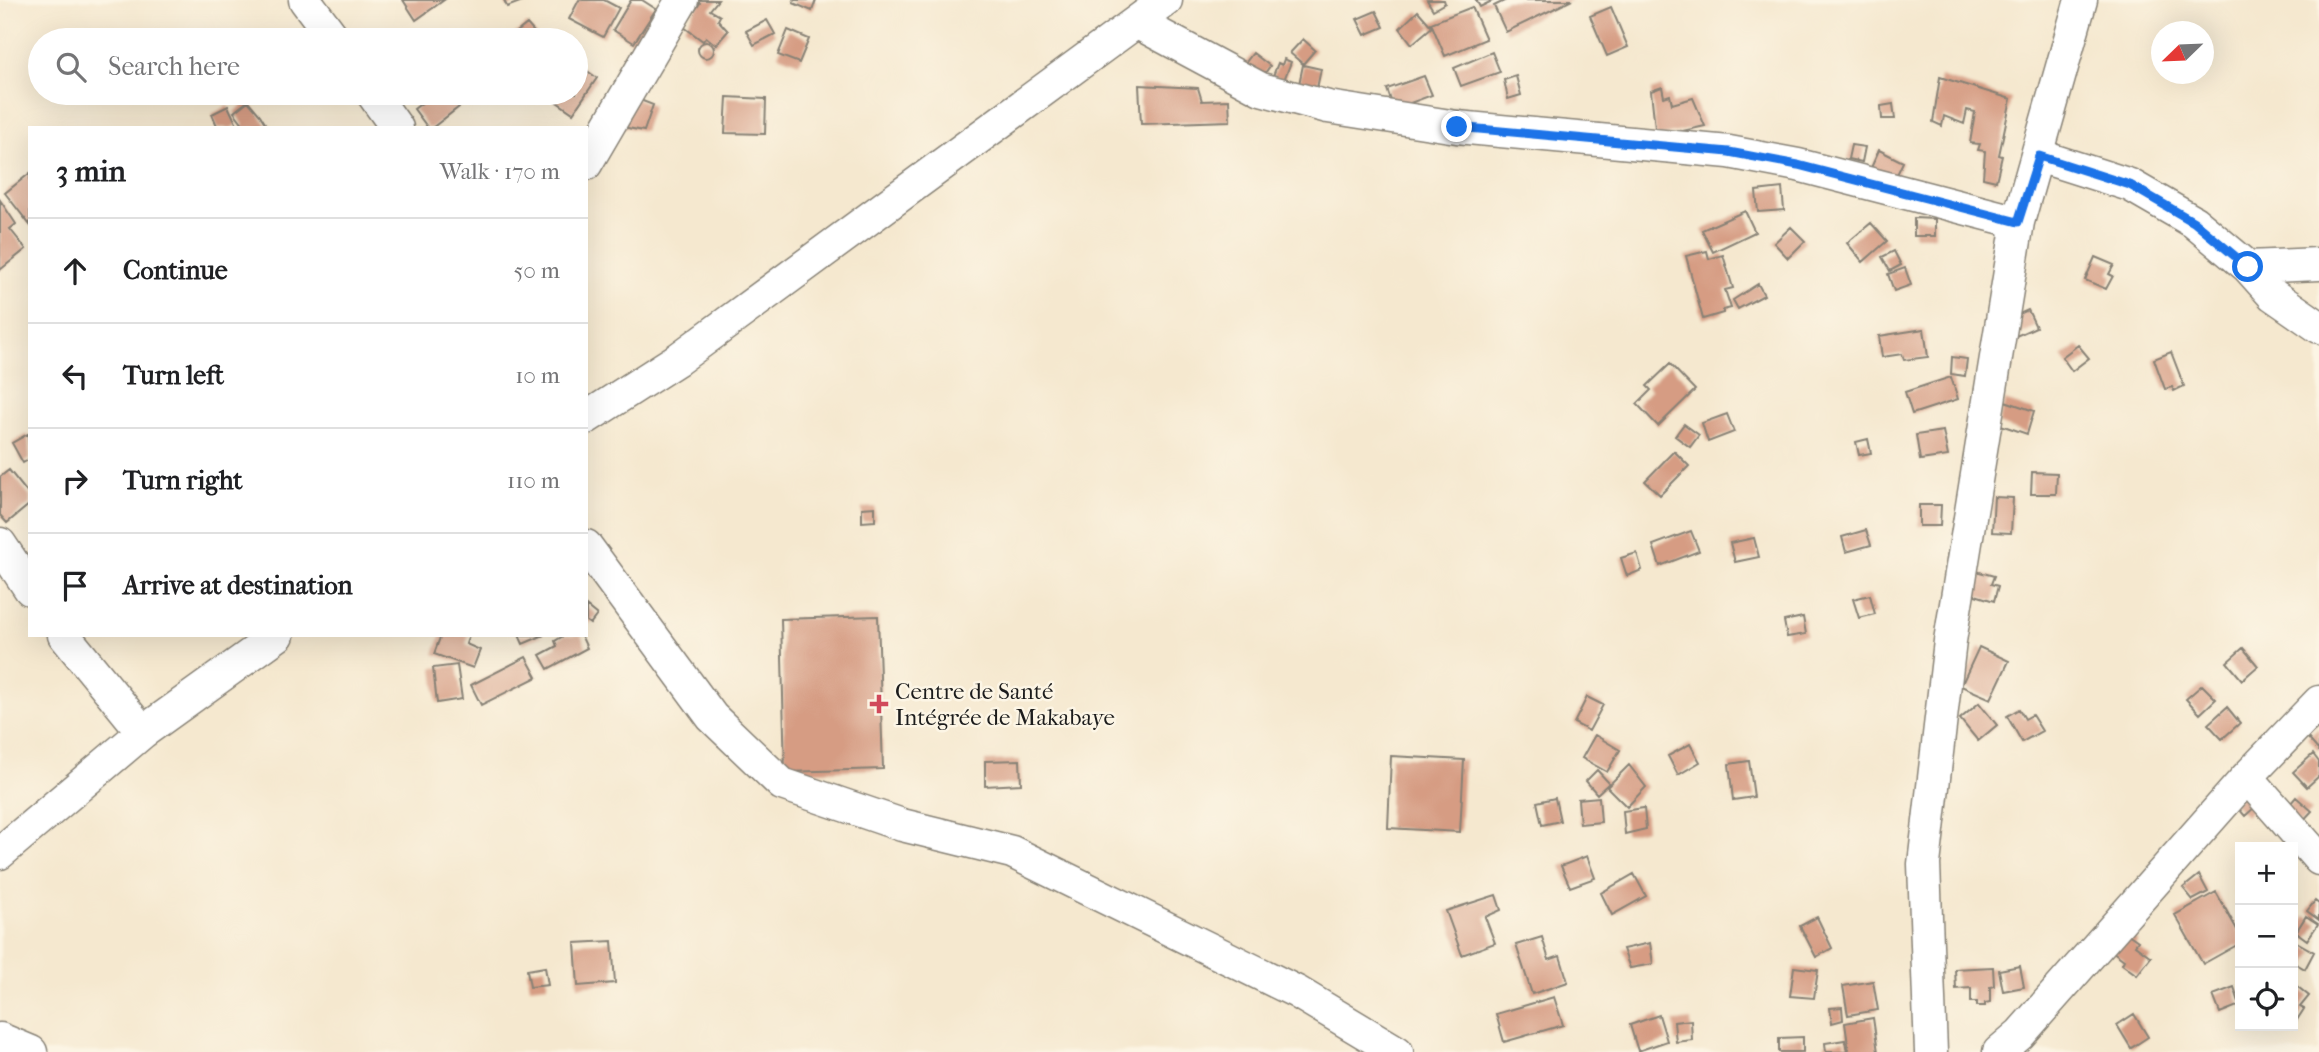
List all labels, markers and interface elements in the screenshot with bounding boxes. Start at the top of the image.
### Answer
north arrow [2151,21,2214,84]
search box [28,28,588,105]
icon: search [52,48,90,86]
text: Search here [108,51,240,82]
route end [1441,111,1472,142]
text: 3 min [56,154,126,189]
text: Walk · 170 m [440,158,560,185]
route start [2232,251,2263,282]
icon: ahead [56,252,94,290]
text: Continue [123,255,228,286]
text: 50 m [513,257,560,284]
icon: left [56,357,94,395]
text: Turn left [123,360,224,391]
text: 10 m [515,362,560,389]
icon: right [56,462,94,500]
text: Turn right [123,465,243,496]
text: 110 m [507,467,560,494]
icon: arrive [56,567,94,605]
text: Arrive at destination [123,570,353,601]
place label: Centre de Santé Intégrée de Makabaye [895,678,1115,731]
marker: Centre de Santé Intégrée de Makabaye [869,694,889,714]
map controls [2235,842,2298,1031]
button: + [2235,842,2298,905]
button: − [2235,905,2298,968]
button: locate [2235,968,2298,1031]

